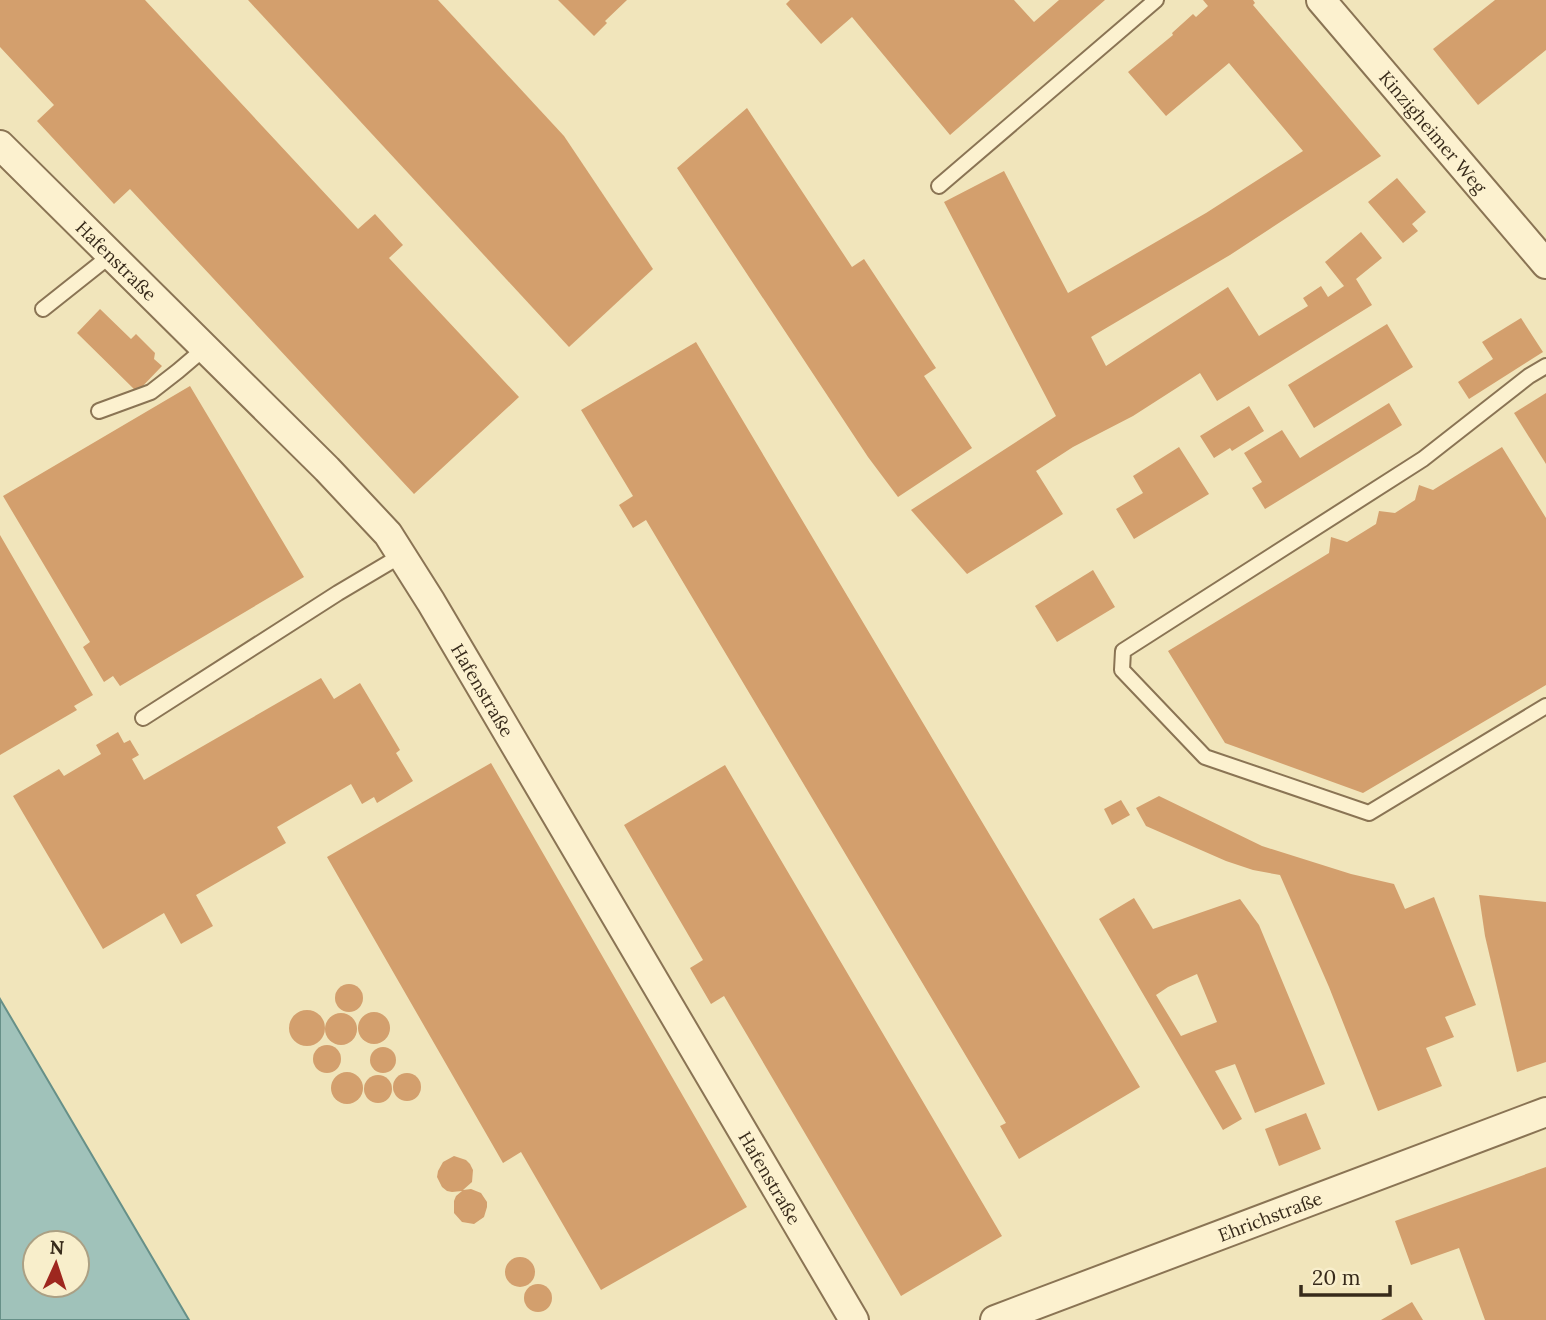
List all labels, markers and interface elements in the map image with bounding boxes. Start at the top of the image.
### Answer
street label: Kinzigheimer Weg [1375,66,1493,198]
street label: Hafenstraße [71,216,162,305]
street label: Hafenstraße [446,639,519,741]
street label: Hafenstraße [734,1127,807,1229]
street label: Ehrichstraße [1215,1186,1326,1246]
north arrow [21,1229,91,1299]
text: N [49,1235,65,1259]
scale bar [1301,1254,1390,1298]
text: 20 m [1312,1264,1361,1291]

